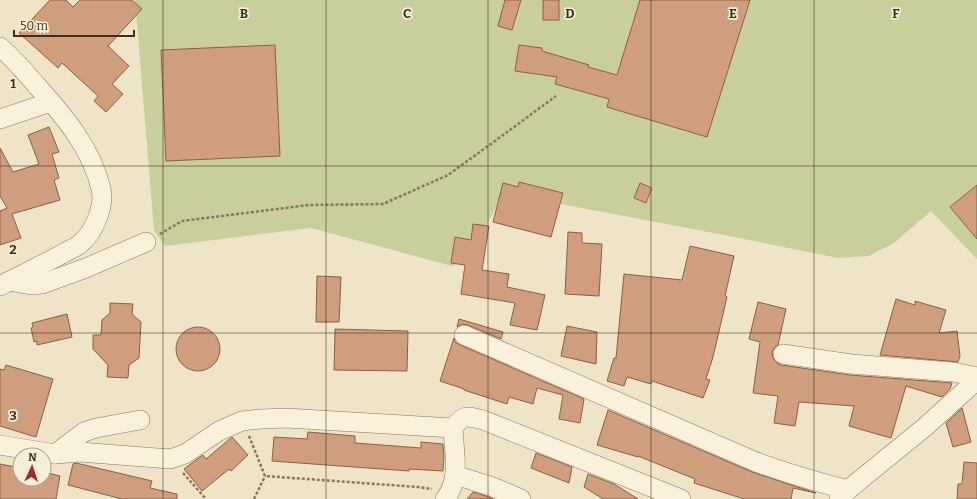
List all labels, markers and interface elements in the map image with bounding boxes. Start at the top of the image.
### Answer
text: B [240,6,248,21]
text: C [403,6,411,21]
text: D [565,6,575,21]
text: E [729,6,737,21]
text: F [892,6,900,21]
scale bar [14,12,134,38]
text: 50 m [20,19,49,33]
text: 1 [10,76,16,91]
text: 2 [9,242,17,257]
text: 3 [9,408,17,423]
north arrow [12,447,52,487]
text: N [28,451,38,464]

